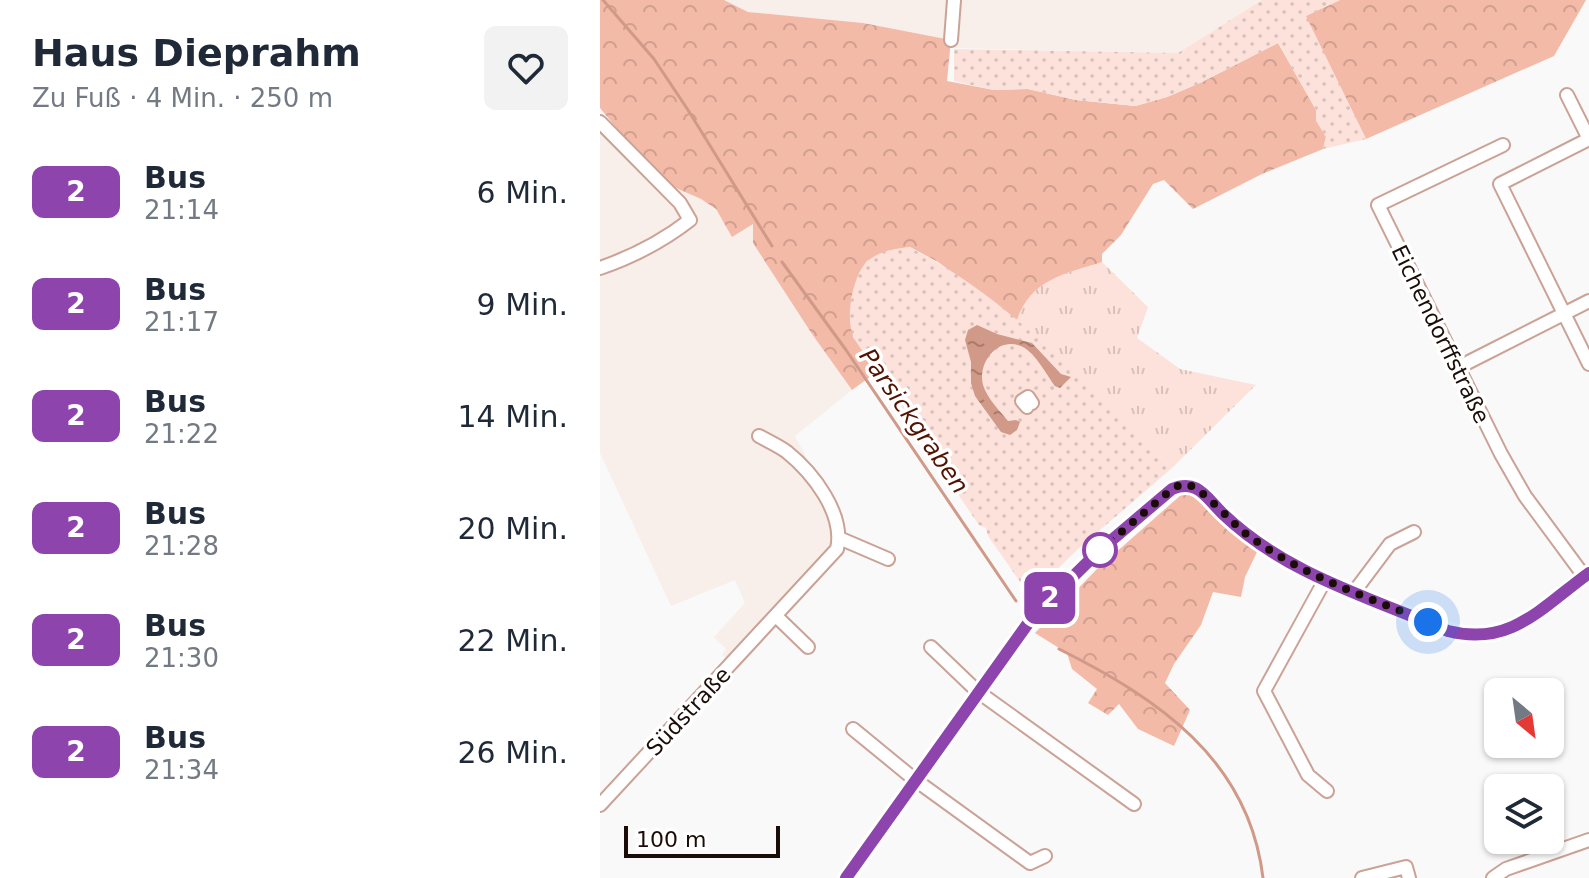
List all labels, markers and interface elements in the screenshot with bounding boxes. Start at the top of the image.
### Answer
button: heart [484,26,568,110]
text: Haus Dieprahm [32,31,361,75]
text: Zu Fuß · 4 Min. · 250 m [32,83,333,113]
text: Bus [144,160,206,195]
text: 2 [66,175,86,208]
text: 6 Min. [477,175,568,210]
text: 21:14 [144,195,219,225]
street label: Eichendorffstraße [1387,241,1495,427]
text: Bus [144,272,206,307]
text: 2 [66,287,86,320]
text: 9 Min. [477,287,568,322]
text: 21:17 [144,307,219,337]
water label: Parsickgraben [854,343,974,499]
text: Bus [144,384,206,419]
text: 2 [66,399,86,432]
text: 14 Min. [458,399,568,434]
text: 21:22 [144,419,219,449]
text: Bus [144,496,206,531]
text: 2 [66,511,86,544]
text: 20 Min. [458,511,568,546]
text: 21:28 [144,531,219,561]
unlabelled marker [1083,533,1117,567]
line badge: 2 [1024,572,1076,624]
text: 2 [1040,581,1060,614]
your location [1408,602,1448,642]
text: Bus [144,608,206,643]
text: 2 [66,623,86,656]
text: 22 Min. [458,623,568,658]
text: 21:30 [144,643,219,673]
street label: Südstraße [641,662,736,761]
north arrow [1484,678,1564,758]
map controls [1484,678,1564,854]
text: Bus [144,720,206,755]
text: 2 [66,735,86,768]
text: 26 Min. [458,735,568,770]
text: 21:34 [144,755,219,785]
button: layers [1484,774,1564,854]
scale bar [624,822,780,858]
text: 100 m [636,827,706,852]

